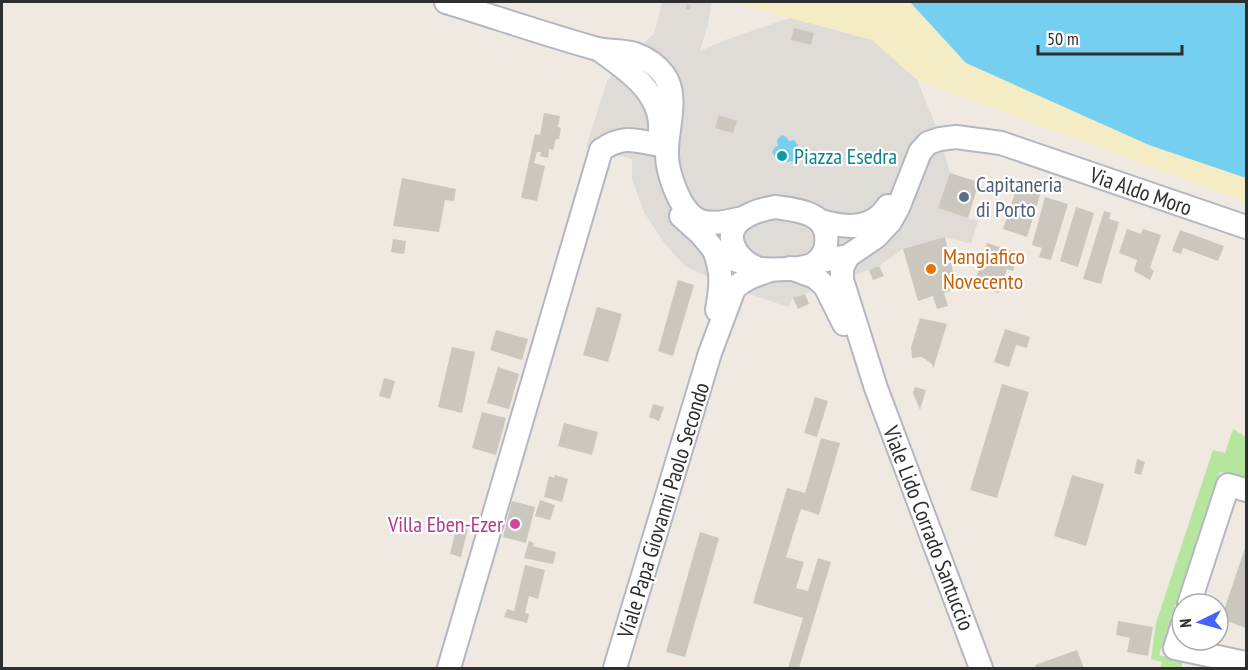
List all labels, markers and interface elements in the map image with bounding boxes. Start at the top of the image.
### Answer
scale bar [1038,18,1182,56]
text: 50 m [1047,27,1079,50]
place label: Piazza Esedra [794,142,897,170]
marker: Piazza Esedra [775,149,789,163]
street label: Via Aldo Moro [1085,160,1196,222]
place label: Capitaneria di Porto [976,170,1062,223]
marker: Capitaneria di Porto [957,190,971,204]
place label: Mangiafico Novecento [943,242,1025,295]
marker: Mangiafico Novecento [924,262,938,276]
street label: Viale Papa Giovanni Paolo Secondo [610,379,715,642]
street label: Viale Lido Corrado Santuccio [877,421,981,634]
place label: Villa Eben-Ezer [387,510,503,538]
marker: Villa Eben-Ezer [508,517,522,531]
north arrow [1170,592,1230,652]
text: N [1175,618,1195,628]

